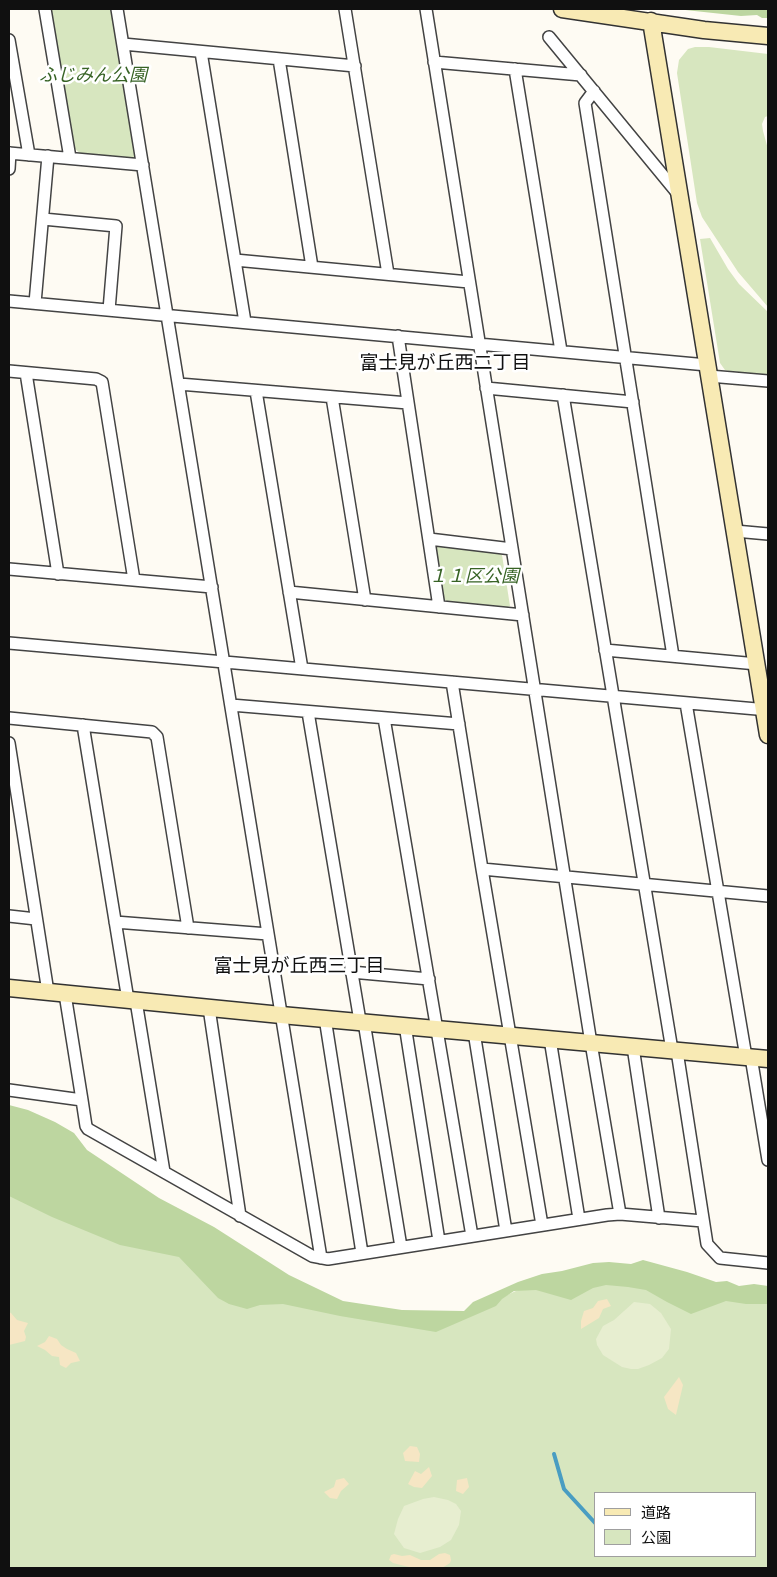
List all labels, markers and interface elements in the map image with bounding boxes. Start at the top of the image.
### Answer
park label: ふじみん公園 [39,65,147,87]
district label: 富士見が丘西二丁目 [360,353,530,375]
park label: １１区公園 [429,566,519,588]
district label: 富士見が丘西三丁目 [214,956,384,978]
legend [594,1492,757,1557]
text: 道路 [641,1505,671,1521]
text: 公園 [641,1530,671,1546]

